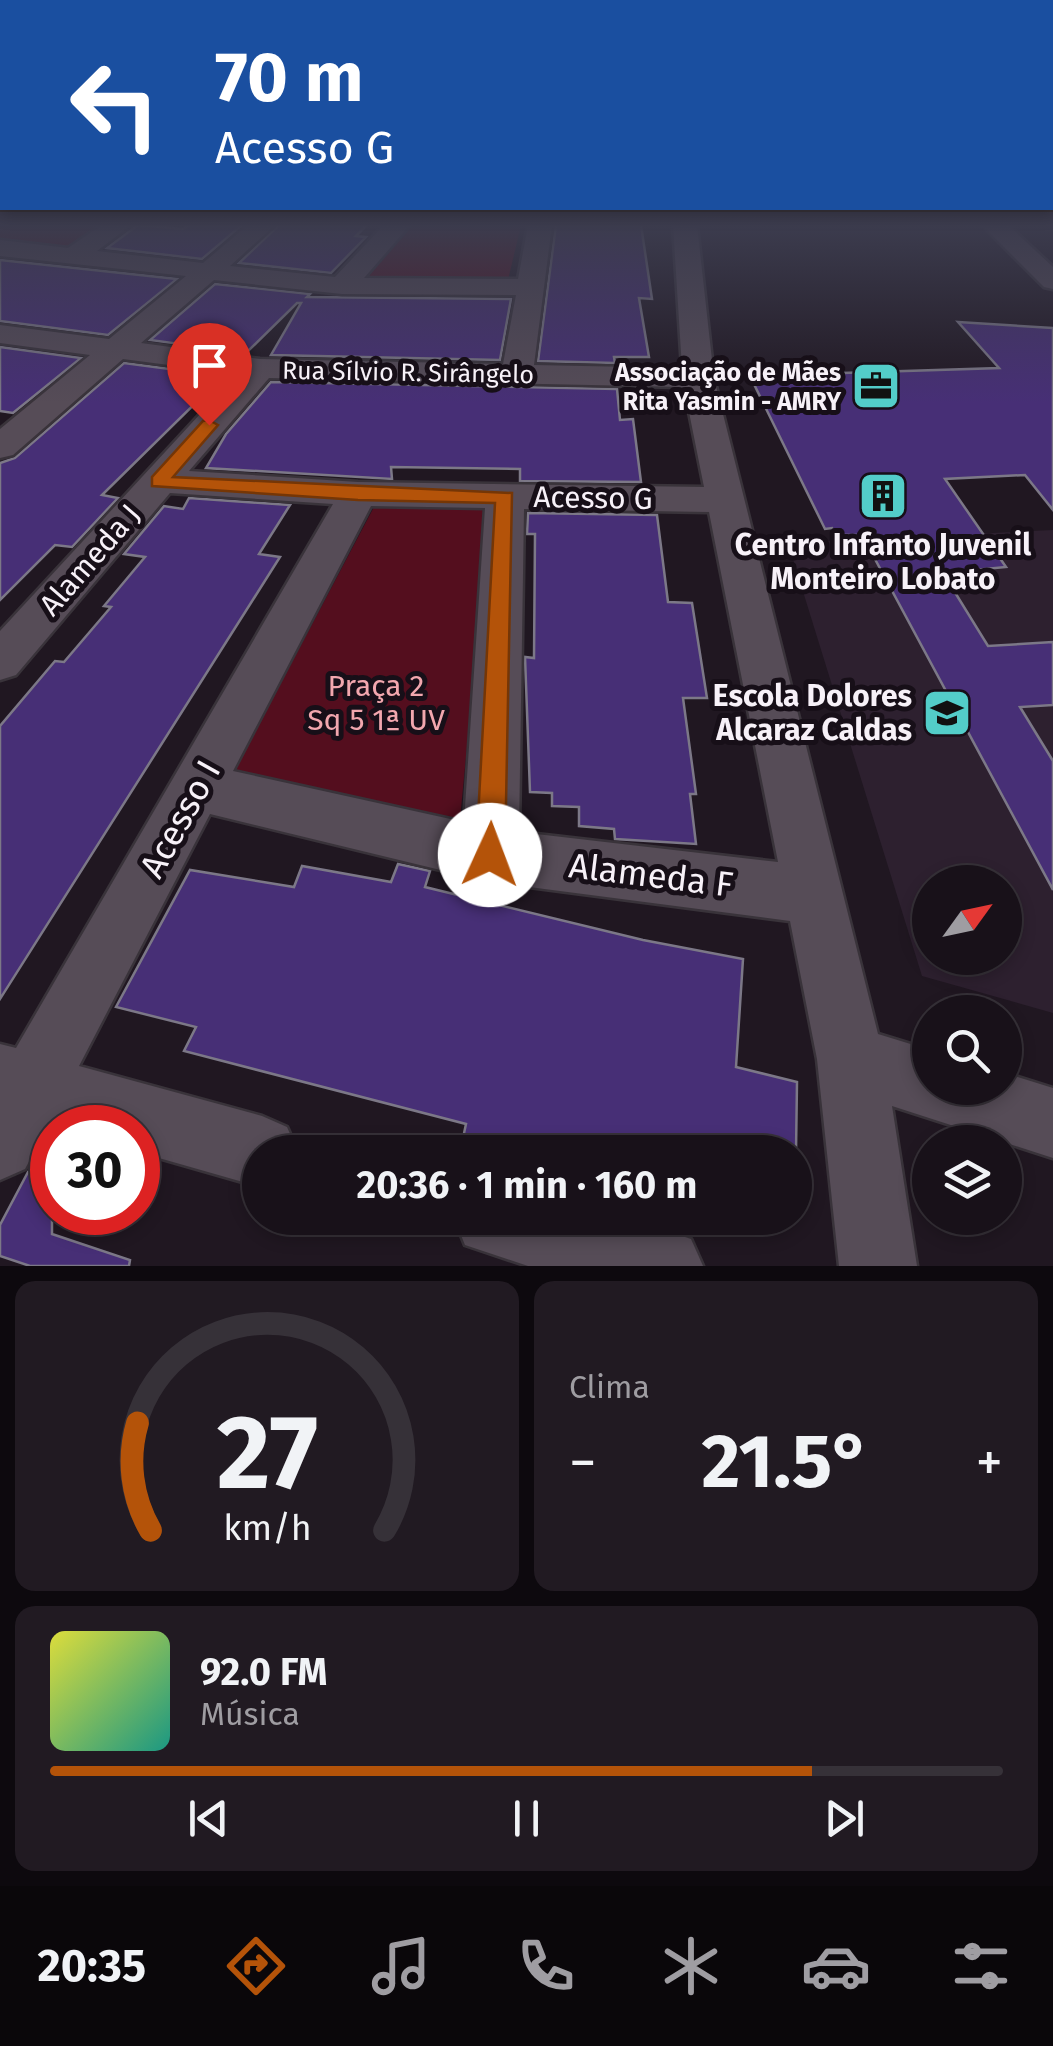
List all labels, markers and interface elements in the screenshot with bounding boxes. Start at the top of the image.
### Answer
text: 70 m [215,36,364,120]
icon: left [50,40,180,170]
text: Acesso G [215,121,394,175]
pin [167,323,252,426]
icon: arrive [182,338,237,393]
street label: Rua Sílvio R. Sirângelo [282,356,534,390]
place label: Associação de Mães Rita Yasmin - AMRY [614,358,842,417]
office icon: Associação de Mães Rita Yasmin - AMRY [850,360,902,412]
building icon: Centro Infanto Juvenil Monteiro Lobato [857,470,909,522]
street label: Acesso G [533,479,653,517]
street label: Alameda J [32,497,148,623]
place label: Centro Infanto Juvenil Monteiro Lobato [735,527,1031,597]
park label: Praça 2 Sq 5 1ª UV [307,668,445,738]
place label: Escola Dolores Alcaraz Caldas [713,678,912,748]
school or university icon: Escola Dolores Alcaraz Caldas [921,687,973,739]
street label: Acesso I [131,753,229,885]
position arrow [438,803,542,907]
street label: Alameda F [567,844,735,906]
north arrow [912,865,1022,975]
map controls [912,865,1022,1235]
button: search [912,995,1022,1105]
speed limit sign: 30 [30,1105,160,1235]
button: layers [912,1125,1022,1235]
text: 20:36 · 1 min · 160 m [357,1162,697,1208]
text: Clima [569,1368,650,1406]
text: 27 [216,1391,318,1516]
text: 21.5° [701,1417,871,1507]
text: − [569,1430,597,1496]
text: + [976,1430,1003,1496]
text: km/h [223,1507,311,1549]
text: 92.0 FM [200,1649,327,1695]
text: Música [200,1695,300,1733]
icon: previous [181,1791,236,1846]
icon: pause [499,1791,554,1846]
icon: next [817,1791,872,1846]
icon: directions [221,1931,291,2001]
icon: music [366,1931,436,2001]
icon: phone [511,1931,581,2001]
icon: climate [656,1931,726,2001]
icon: car [801,1931,871,2001]
icon: filters [946,1931,1016,2001]
text: 20:35 [37,1939,146,1993]

